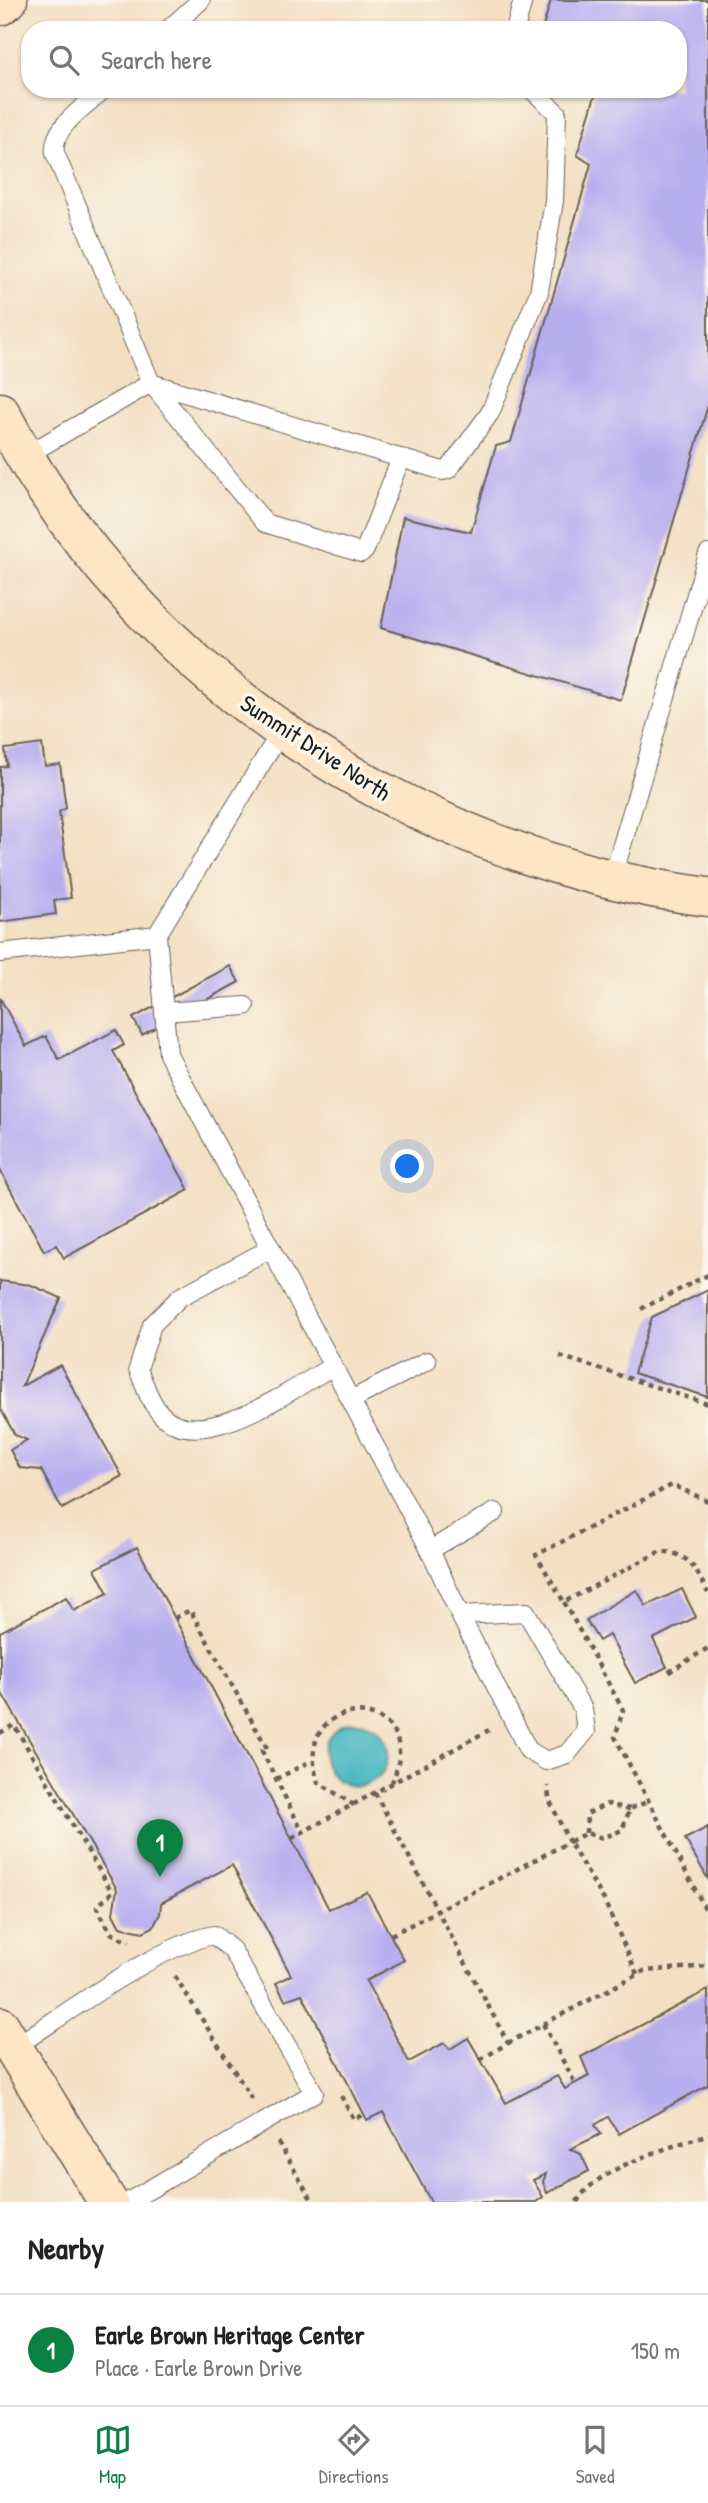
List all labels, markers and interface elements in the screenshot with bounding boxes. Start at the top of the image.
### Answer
search box [21,21,687,98]
icon: search [45,41,83,79]
text: Search here [101,42,212,77]
street label: Summit Drive North [235,686,397,808]
your location [390,1149,424,1183]
pin: 1 [137,1819,183,1877]
text: Nearby [28,2228,104,2268]
text: Earle Brown Heritage Center [95,2317,364,2352]
text: 1 [47,2335,55,2366]
text: 150 m [631,2335,680,2366]
text: Place · Earle Brown Drive [95,2352,302,2383]
tab: Map [94,2421,132,2489]
tab: Directions [319,2421,389,2489]
tab: Saved [576,2421,614,2489]

